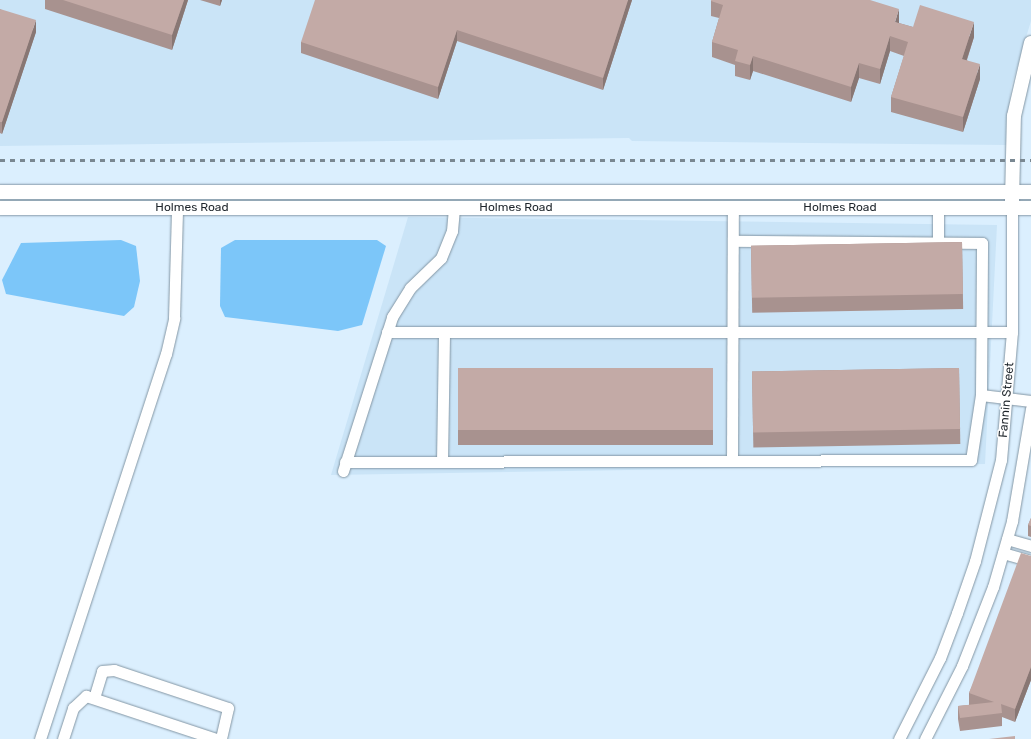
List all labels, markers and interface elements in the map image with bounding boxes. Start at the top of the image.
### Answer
street label: Holmes Road [155,201,229,215]
street label: Holmes Road [479,201,553,215]
street label: Holmes Road [803,201,877,215]
street label: Fannin Street [997,362,1017,438]

